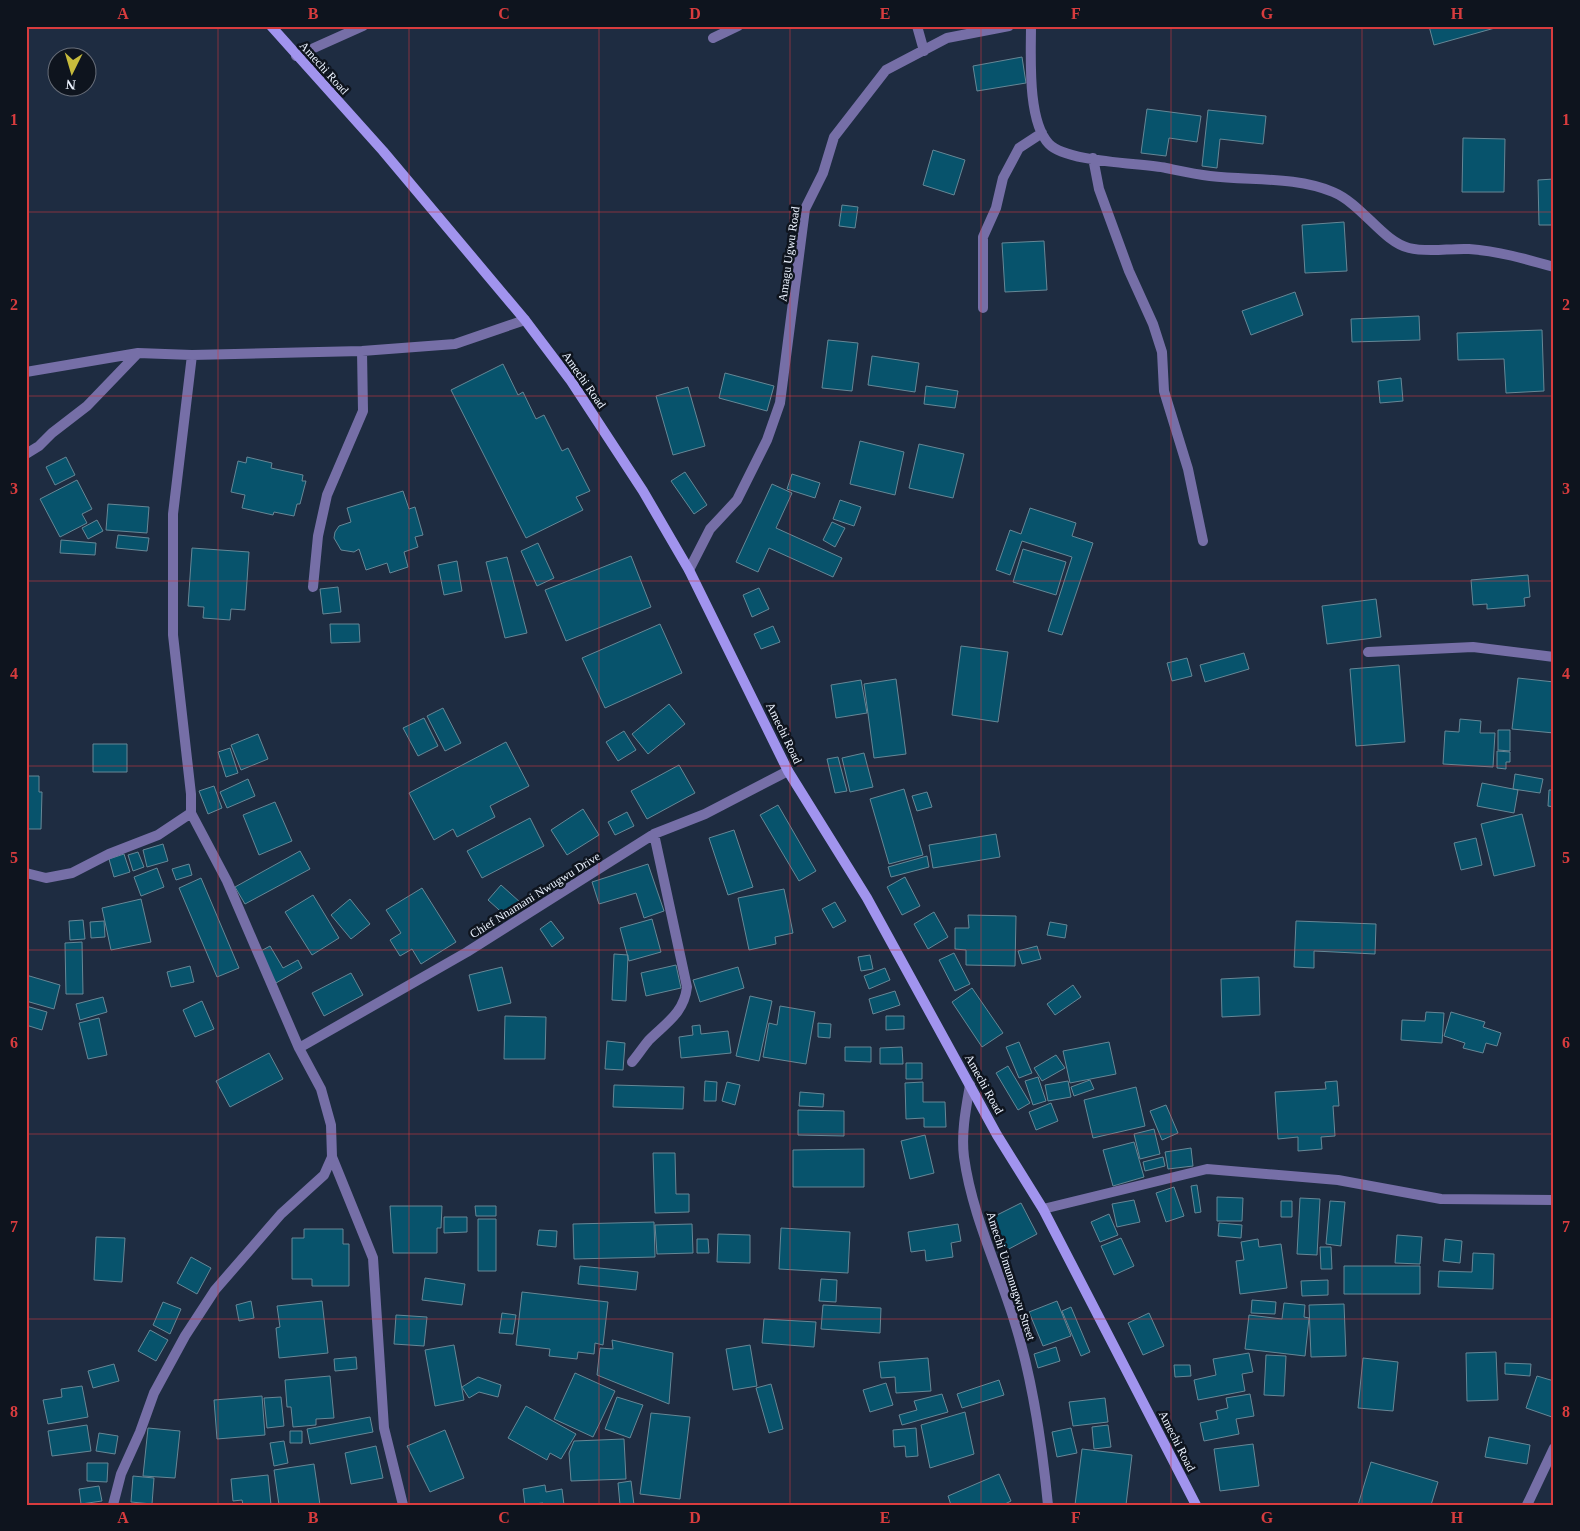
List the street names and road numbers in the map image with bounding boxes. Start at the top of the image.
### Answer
street label: Amechi Road [297,39,351,97]
street label: Amagu Ugwu Road [775,205,803,303]
street label: Amechi Road [559,349,609,411]
street label: Amechi Road [763,700,805,766]
street label: Chief Nnamani Nwugwu Drive [467,849,603,941]
street label: Amechi Road [962,1052,1006,1116]
street label: Amechi Umunnugwu Street [984,1210,1039,1343]
street label: Amechi Road [1156,1408,1198,1474]

